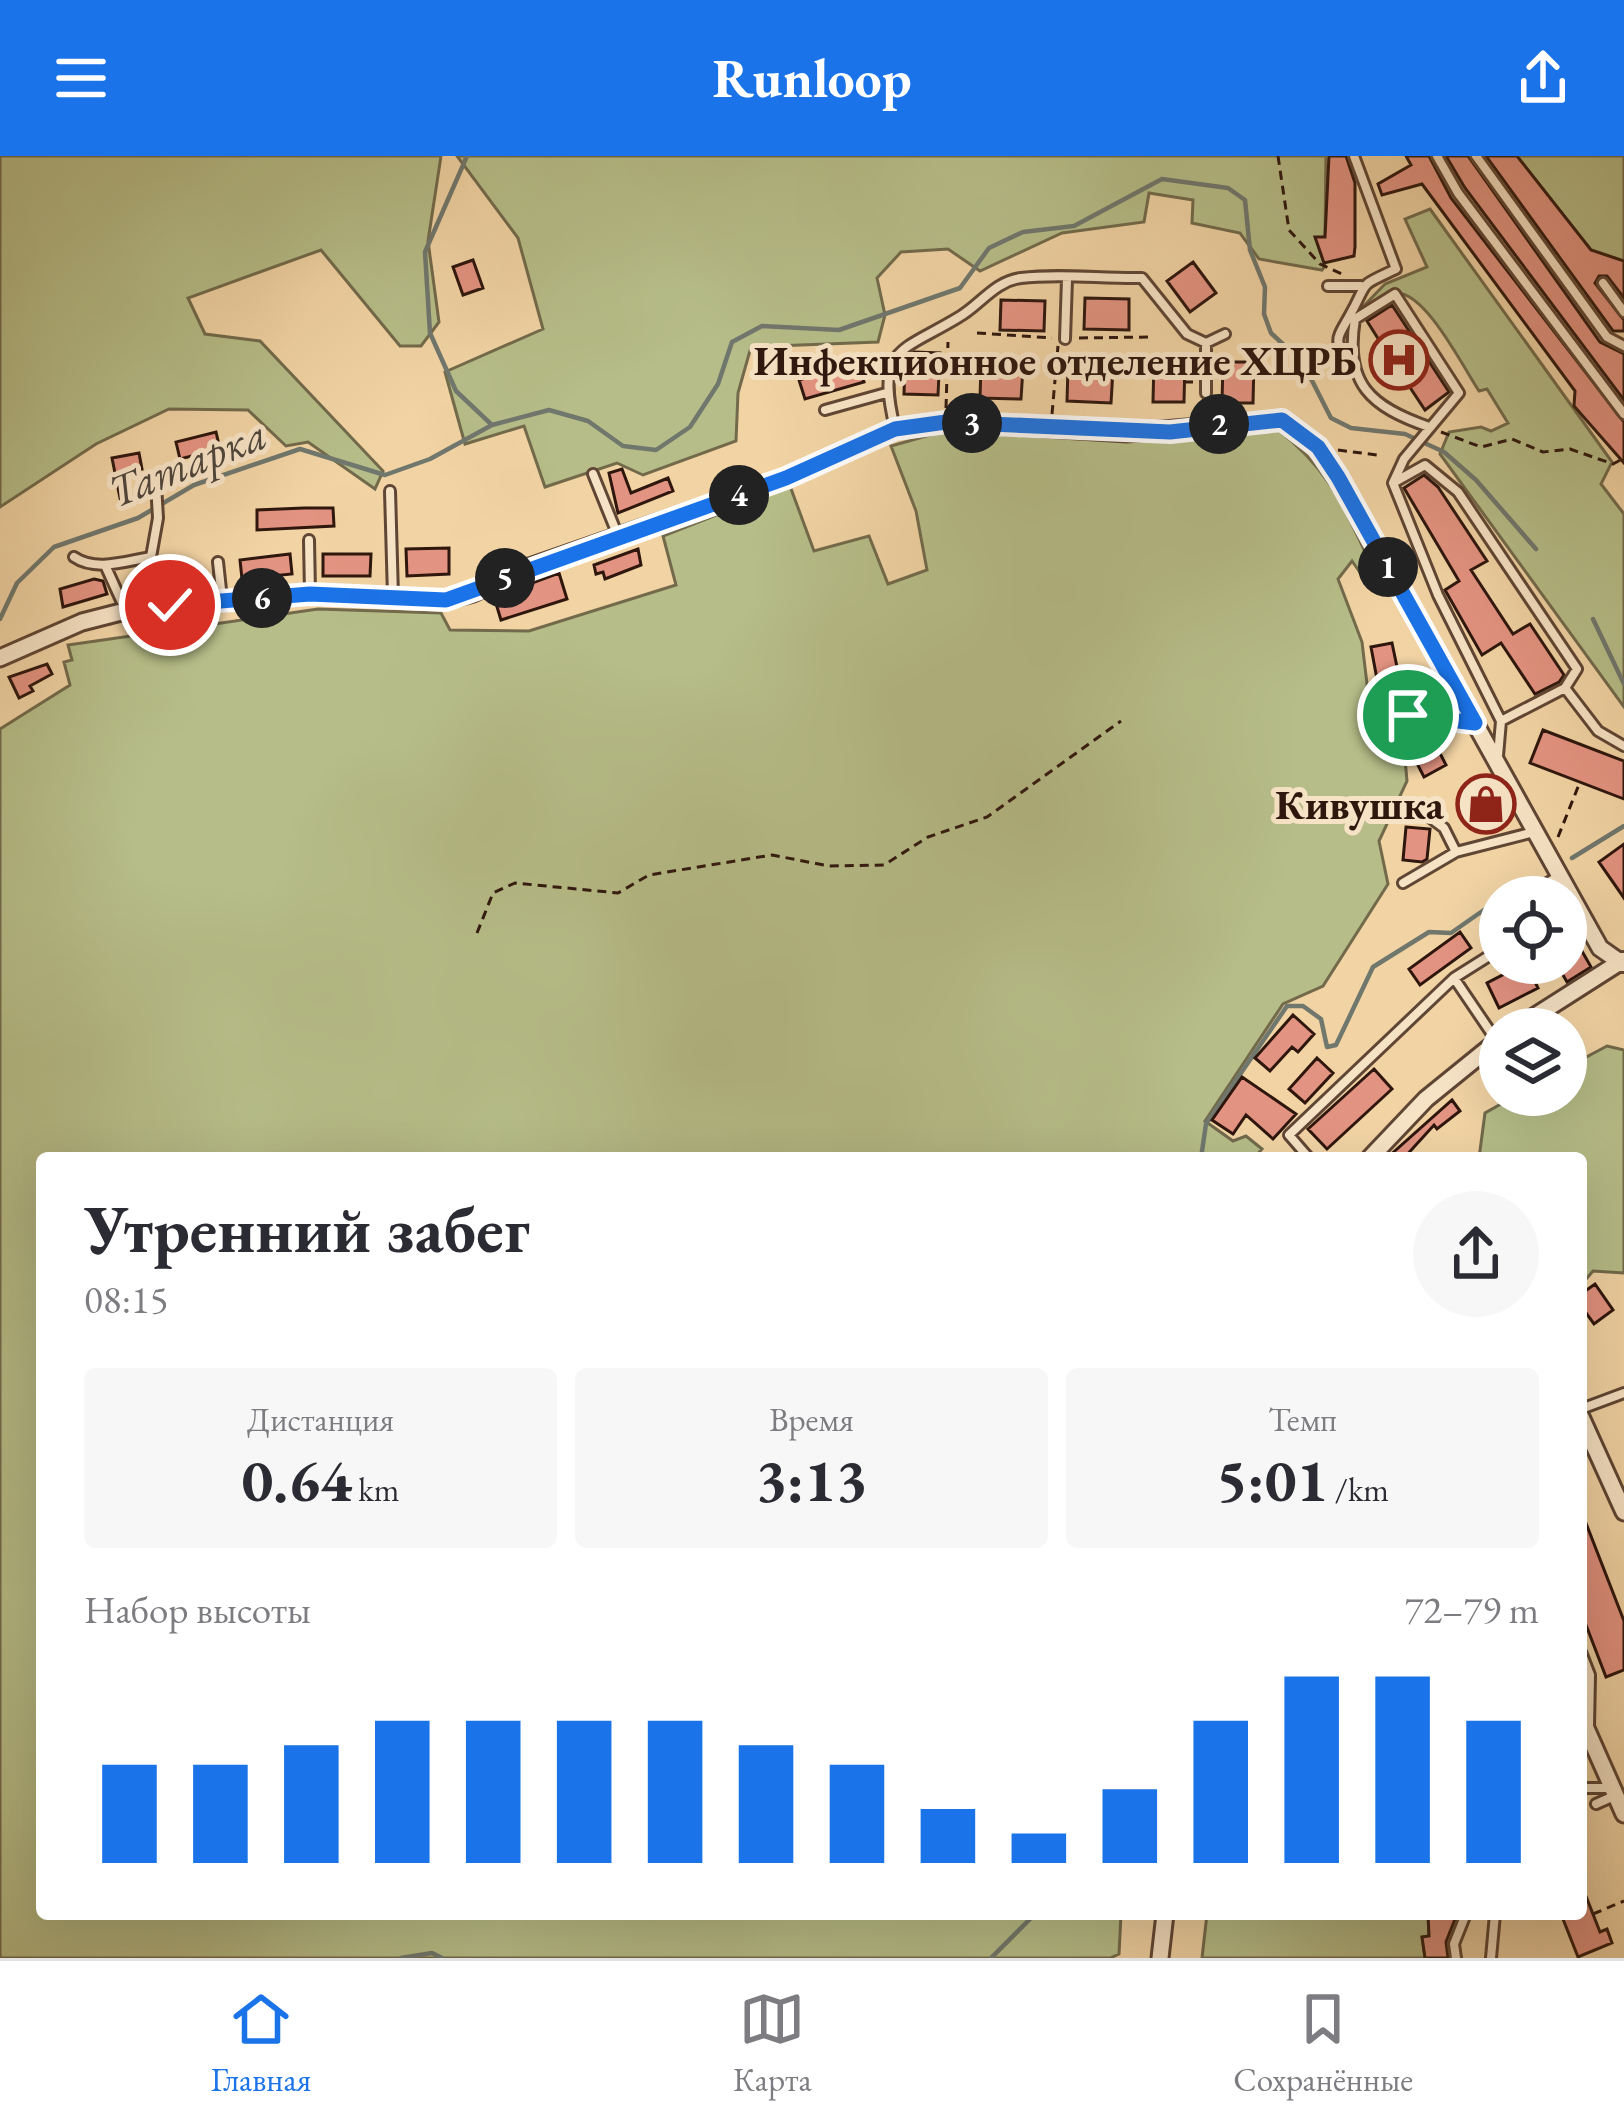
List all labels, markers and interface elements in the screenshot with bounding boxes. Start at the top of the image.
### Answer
text: Runloop [712,43,912,113]
icon: menu [48,45,114,111]
icon: share [1510,45,1576,111]
hospital icon: Инфекционное отделение ХЦРБ [1368,329,1430,391]
place label: Инфекционное отделение ХЦРБ [754,333,1357,388]
pin: 3 [942,393,1002,453]
pin: 2 [1189,394,1249,454]
text: 3 [963,401,981,444]
text: 2 [1210,402,1228,445]
water label: Татарка [99,404,275,520]
pin: 4 [709,465,769,525]
text: 4 [730,473,748,516]
pin: 1 [1358,537,1418,597]
text: 1 [1379,545,1397,588]
pin: 5 [475,548,535,608]
pin [119,554,221,656]
text: 5 [496,556,514,599]
pin: 6 [232,568,292,628]
icon: check [137,572,203,638]
text: 6 [253,576,271,619]
pin [1357,664,1459,766]
icon: arrive [1375,682,1441,748]
shop icon: Кивушка [1455,773,1517,835]
place label: Кивушка [1275,777,1445,832]
map controls [1479,876,1587,1116]
button: locate [1479,876,1587,984]
button: layers [1479,1008,1587,1116]
text: Утренний забег [84,1186,530,1272]
button: share [1413,1191,1539,1317]
text: 08:15 [84,1274,169,1325]
text: Дистанция [247,1398,394,1441]
text: Время [769,1398,854,1441]
text: Темп [1268,1398,1337,1441]
text: 0.64 [242,1441,352,1519]
text: 3:13 [755,1441,868,1519]
text: 5:01 [1216,1441,1328,1519]
text: km [352,1468,399,1511]
text: /km [1328,1468,1389,1511]
text: Набор высоты [84,1584,311,1635]
text: 72–79 m [1405,1584,1539,1635]
tab: Главная [211,1986,311,2101]
tab: Карта [733,1986,812,2101]
tab: Сохранённые [1233,1986,1413,2101]

